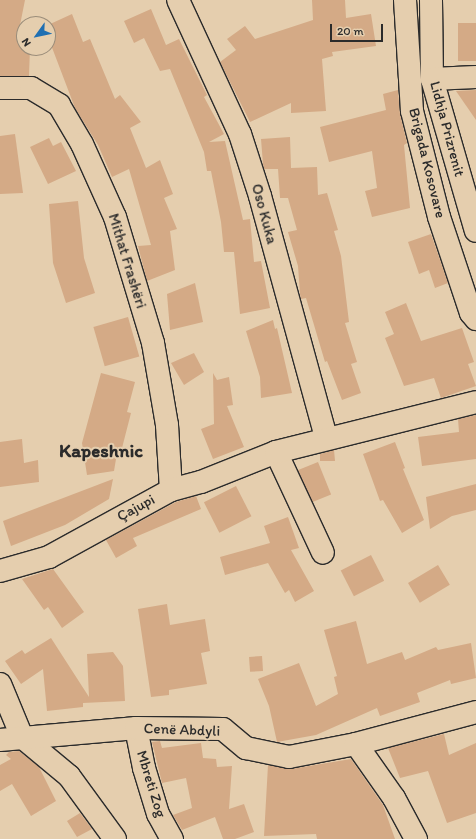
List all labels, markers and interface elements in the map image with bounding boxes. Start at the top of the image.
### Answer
north arrow [16,16,56,56]
scale bar [332,16,385,42]
text: 20 m [337,24,364,38]
text: N [19,36,34,49]
street label: Lidhja Prizrenit [426,79,468,179]
street label: Brigada Kosovare [405,106,449,220]
street label: Oso Kuka [247,182,281,246]
street label: Mithat Frashëri [104,211,150,311]
district label: Kapeshnic [59,440,143,462]
street label: Çajupi [114,491,158,525]
street label: Cenë Abdyli [144,720,220,740]
street label: Mbreti Zog [132,748,170,820]

